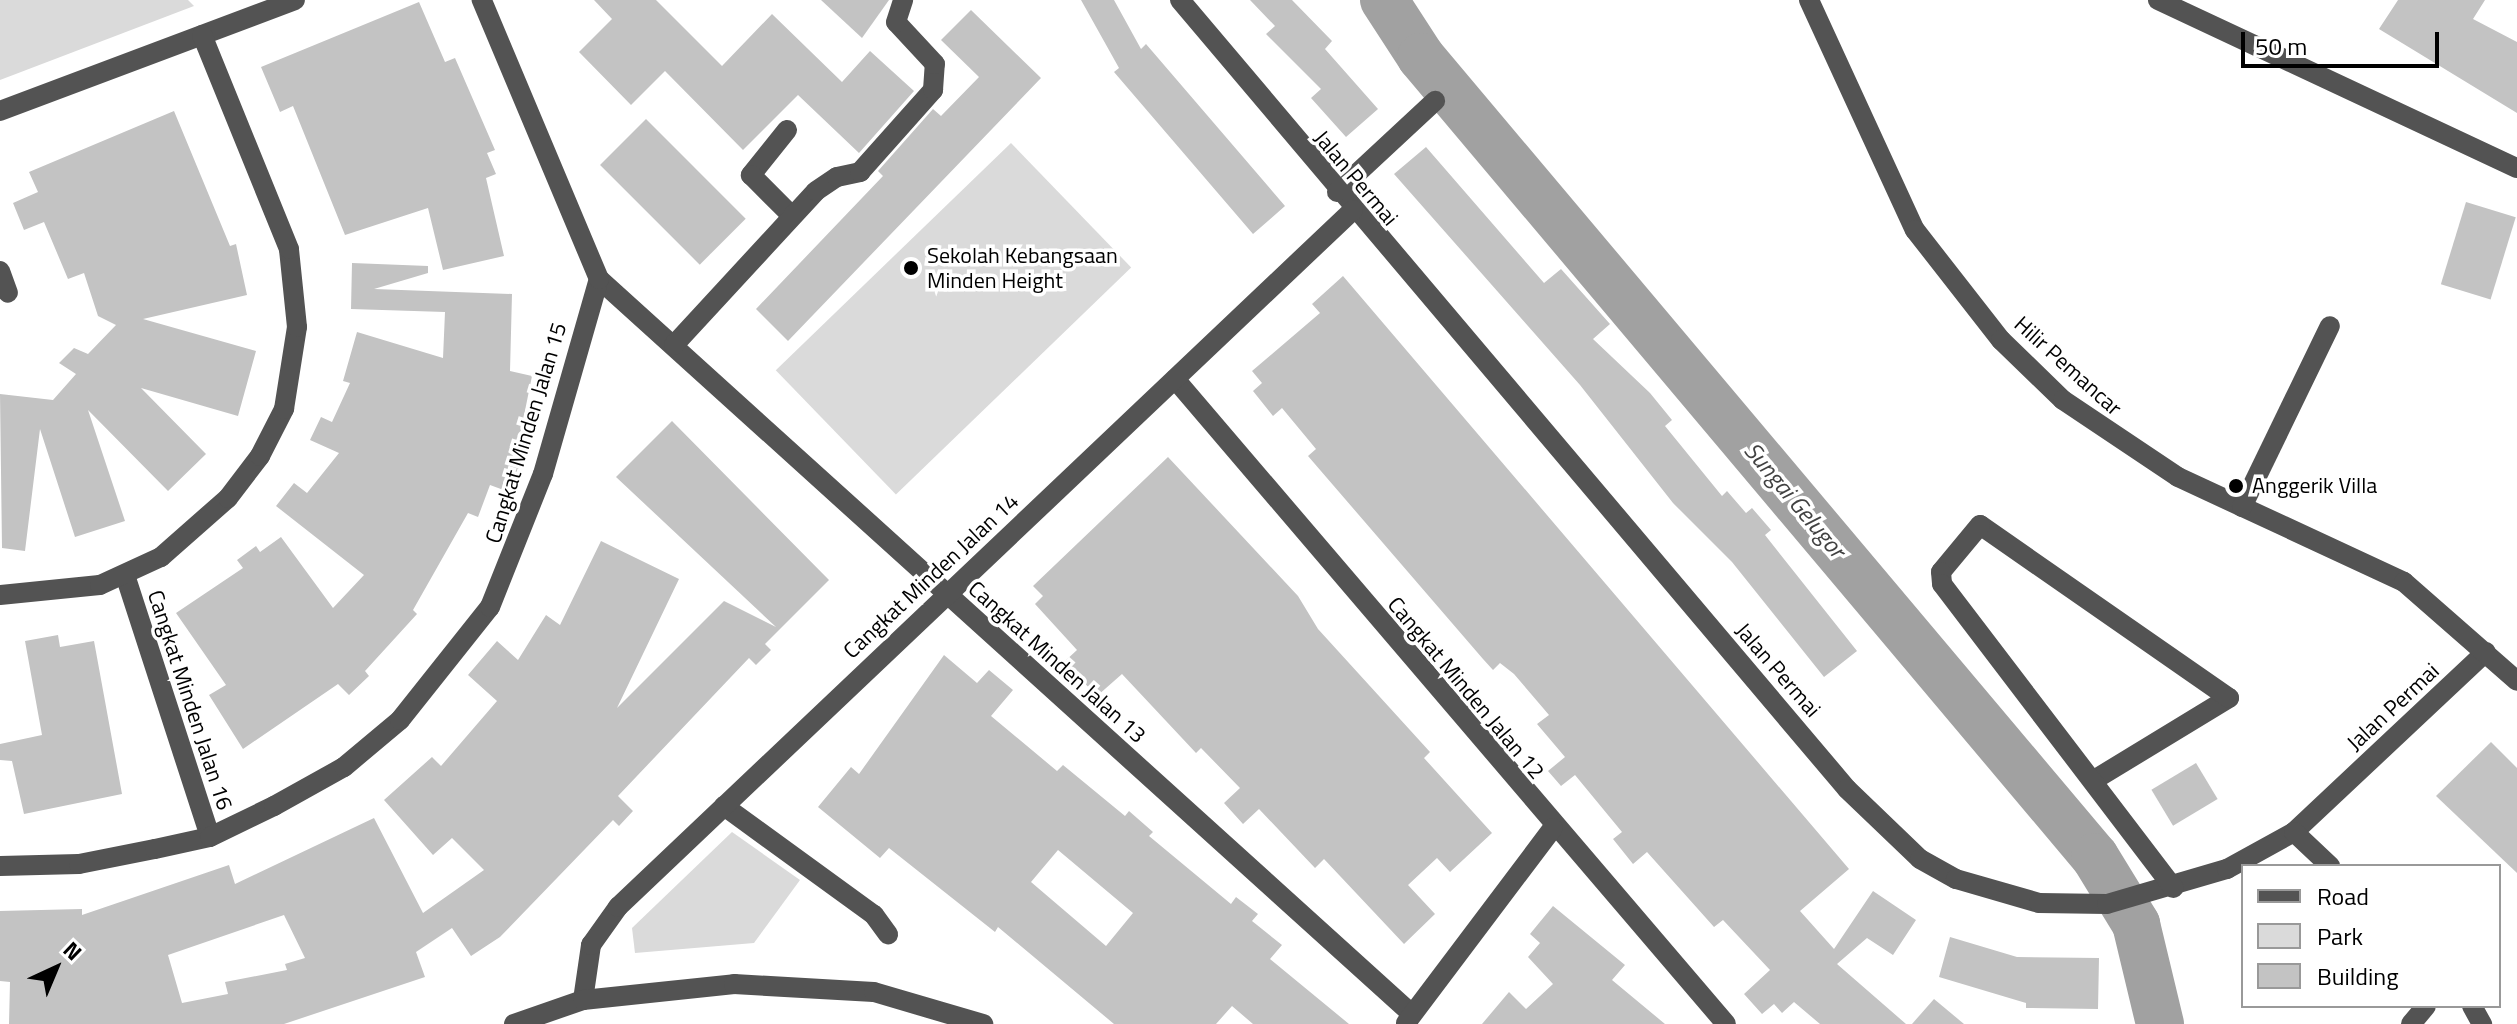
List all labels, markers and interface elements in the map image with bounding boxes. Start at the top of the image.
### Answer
scale bar [2245,16,2443,66]
text: 50 m [2255,28,2307,64]
street label: Jalan Permai [1309,125,1403,231]
place label: Sekolah Kebangsaan Minden Height [927,242,1118,294]
marker: Sekolah Kebangsaan Minden Height [902,259,920,277]
street label: Hilir Pemancar [2009,311,2127,421]
street label: Cangkat Minden Jalan 15 [480,319,572,547]
water label: Sungai Gelugor [1738,436,1852,564]
place label: Anggerik Villa [2252,473,2377,499]
marker: Anggerik Villa [2227,477,2245,495]
street label: Cangkat Minden Jalan 14 [838,488,1024,664]
street label: Cangkat Minden Jalan 13 [963,575,1151,749]
street label: Cangkat Minden Jalan 16 [142,587,238,813]
street label: Cangkat Minden Jalan 12 [1382,592,1550,784]
street label: Jalan Permai [1730,618,1826,722]
street label: Jalan Permai [2342,658,2444,756]
legend [2241,864,2501,1008]
text: Road [2317,878,2369,914]
text: Park [2317,918,2363,954]
north arrow [16,928,96,1008]
text: N [55,933,90,968]
text: Building [2317,958,2399,994]

